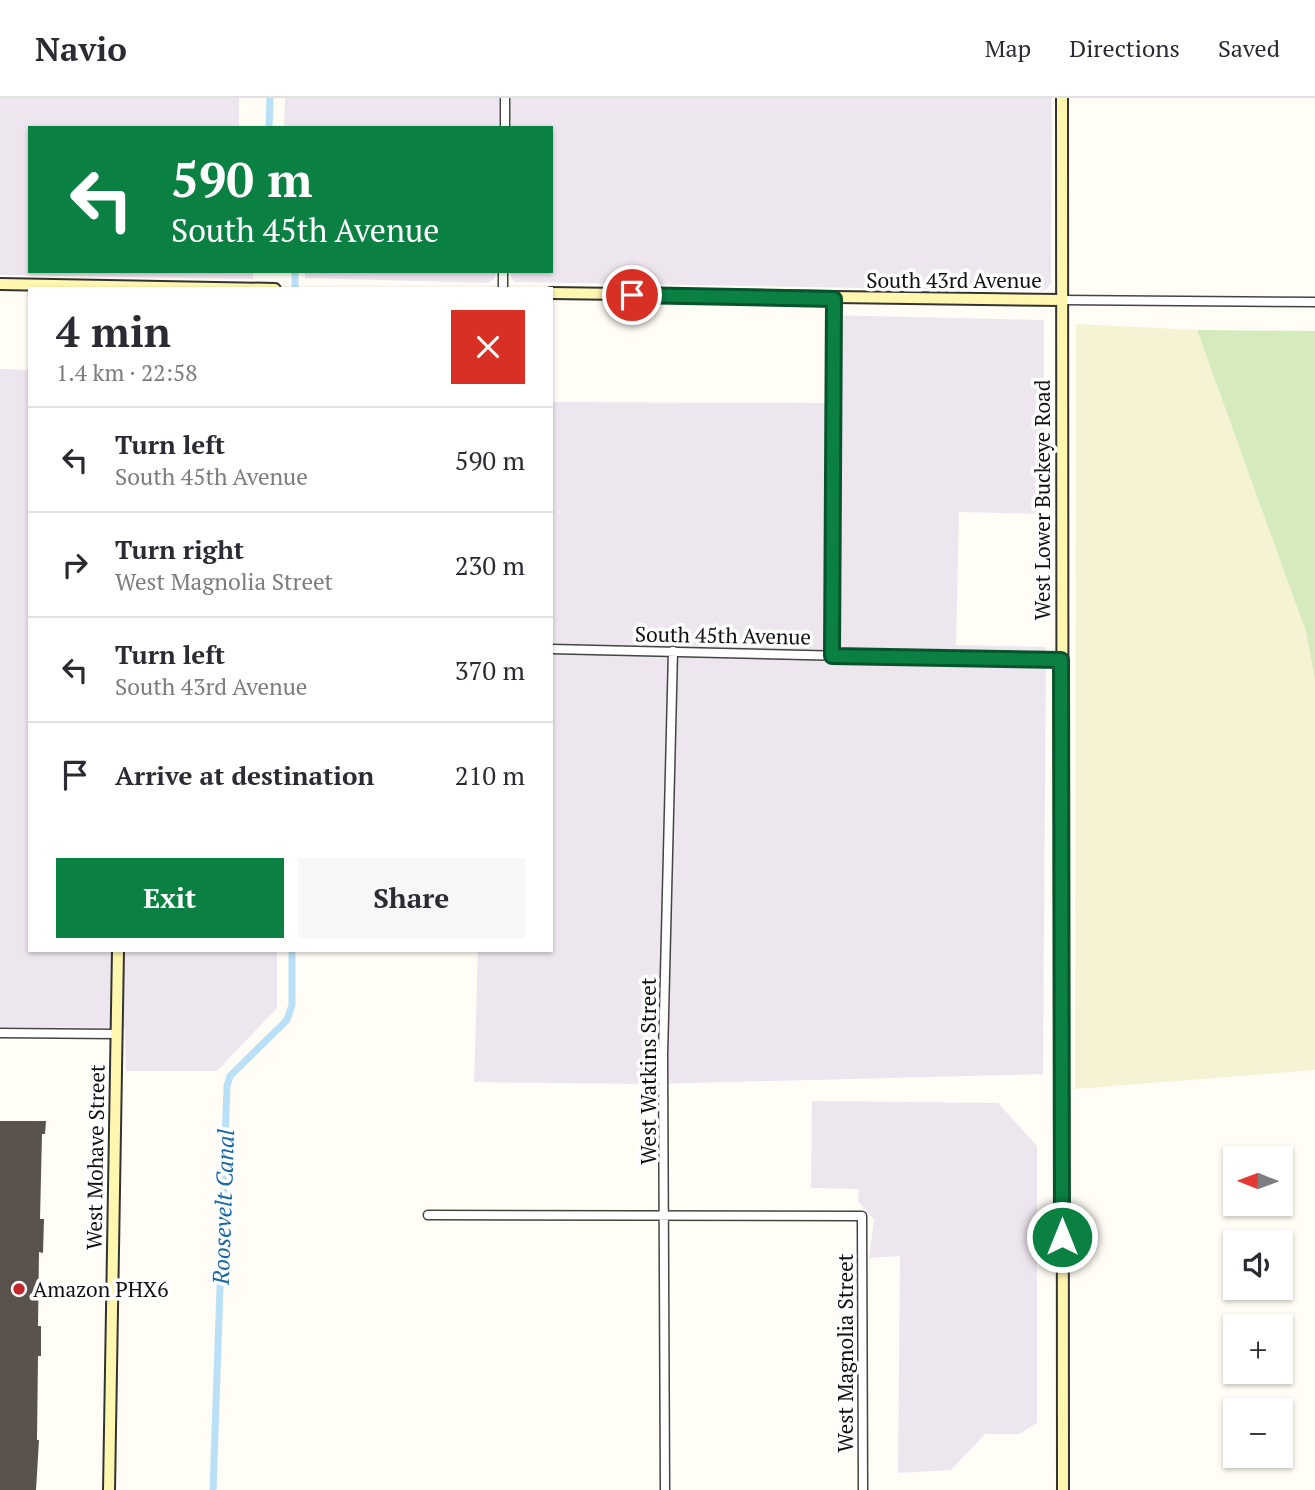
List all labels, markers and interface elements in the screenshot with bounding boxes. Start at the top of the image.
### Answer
text: Navio [35,27,127,70]
text: Map [985,32,1031,64]
text: Directions [1069,32,1180,64]
text: Saved [1218,32,1280,64]
text: 590 m [171,146,313,211]
icon: left [56,154,147,245]
text: South 45th Avenue [171,209,439,251]
pin [602,265,662,325]
street label: South 43rd Avenue [866,266,1042,294]
icon: arrive [613,276,651,314]
text: 4 min [56,303,171,359]
button: close [451,310,525,384]
text: 1.4 km · 22:58 [56,357,198,388]
street label: West Lower Buckeye Road [1028,379,1056,620]
text: Turn left [115,427,225,461]
icon: left [56,441,94,479]
text: 590 m [455,443,525,477]
text: South 45th Avenue [115,461,308,492]
text: Turn right [115,532,244,566]
icon: right [56,546,94,584]
text: 230 m [455,548,525,582]
text: West Magnolia Street [115,566,333,597]
street label: South 45th Avenue [635,619,811,651]
text: Turn left [115,637,225,671]
icon: left [56,651,94,689]
text: 370 m [455,653,525,687]
text: South 43rd Avenue [115,671,307,702]
icon: arrive [56,756,94,794]
text: Arrive at destination [115,758,374,792]
text: 210 m [455,758,525,792]
button: Exit [56,858,284,938]
button: Share [298,858,525,938]
street label: West Watkins Street [634,977,662,1165]
street label: West Mohave Street [79,1064,111,1250]
water label: Roosevelt Canal [205,1128,241,1286]
north arrow [1223,1146,1293,1216]
map controls [1223,1146,1293,1468]
position arrow [1025,1200,1099,1274]
button: sound [1223,1230,1293,1300]
street label: West Magnolia Street [831,1253,859,1453]
place label: Amazon PHX6 [33,1275,168,1303]
marker: Amazon PHX6 [11,1281,27,1297]
button: + [1223,1314,1293,1384]
button: − [1223,1398,1293,1468]

